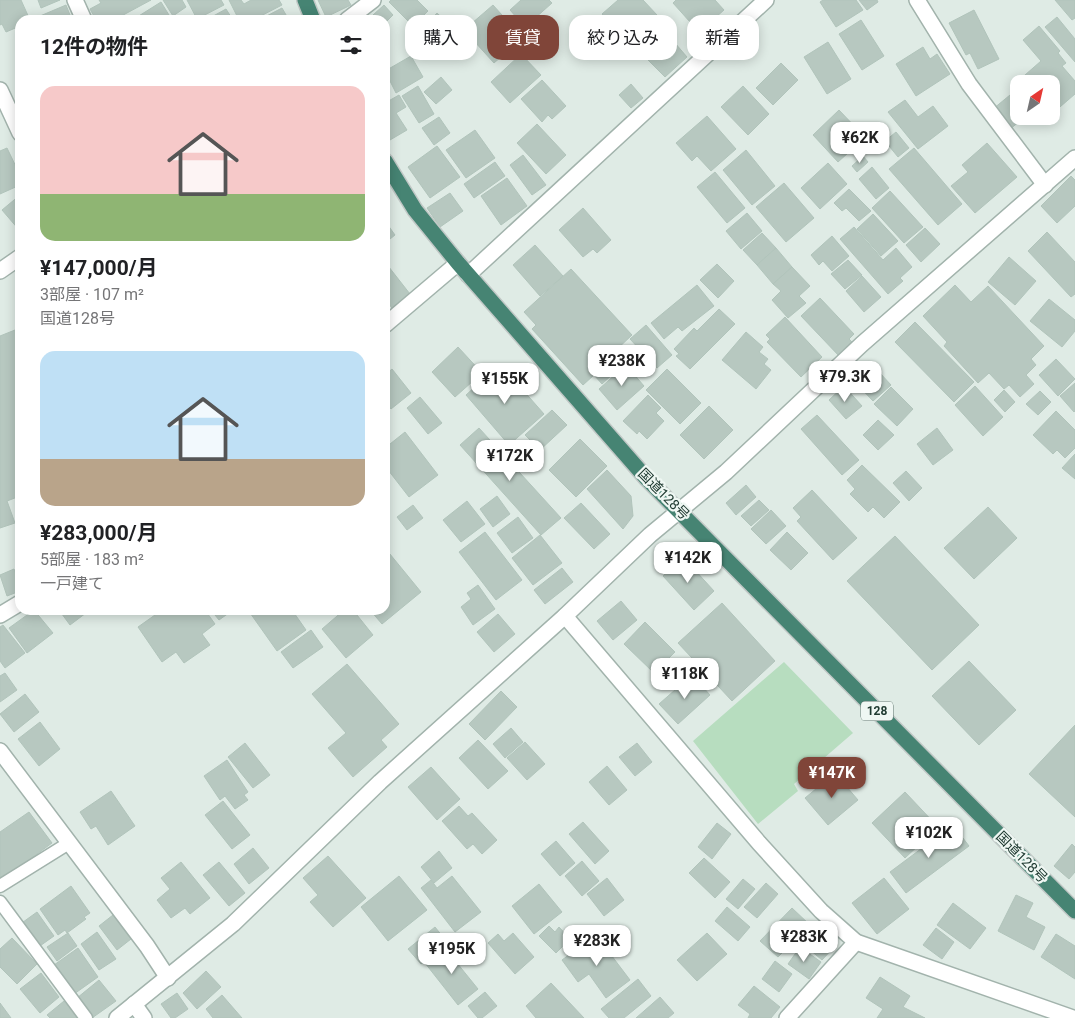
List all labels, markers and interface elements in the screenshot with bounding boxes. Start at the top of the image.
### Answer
chip: 購入 [405,15,477,60]
chip: 賃貸 [487,15,559,60]
chip: 絞り込み [569,15,677,60]
chip: 新着 [687,15,759,60]
icon: filters [337,31,365,59]
text: 12件の物件 [40,35,148,59]
north arrow [1010,75,1060,125]
map controls [1010,75,1060,125]
icon: home [158,119,248,209]
pin: ¥62K [830,121,890,164]
text: ¥62K [841,128,879,147]
text: ¥147,000/月 [40,256,158,280]
text: 3部屋 · 107 m² [40,285,144,304]
text: 国道128号 [40,309,115,328]
pin: ¥238K [587,344,657,387]
text: ¥238K [599,351,645,370]
pin: ¥79.3K [804,360,886,403]
pin: ¥155K [470,362,540,405]
text: ¥79.3K [820,367,870,386]
text: ¥155K [482,369,528,388]
icon: home [158,384,248,474]
pin: ¥172K [475,440,545,482]
text: ¥172K [487,446,533,465]
street label: 国道128号 [635,465,693,523]
text: ¥283,000/月 [40,521,158,545]
pin: ¥142K [653,542,723,584]
text: ¥142K [665,548,711,567]
text: 5部屋 · 183 m² [40,550,144,569]
text: 一戸建て [40,574,104,593]
pin: ¥118K [650,658,720,700]
text: ¥118K [662,664,708,683]
road number: 128 [861,701,893,720]
pin: ¥147K [797,756,867,799]
text: ¥147K [809,763,855,782]
pin: ¥102K [894,816,964,859]
text: ¥102K [906,823,952,842]
street label: 国道128号 [993,828,1051,886]
pin: ¥283K [769,920,839,963]
pin: ¥283K [562,924,632,967]
text: ¥283K [781,927,827,946]
text: ¥283K [574,931,620,950]
pin: ¥195K [417,932,487,975]
text: ¥195K [429,939,475,958]

